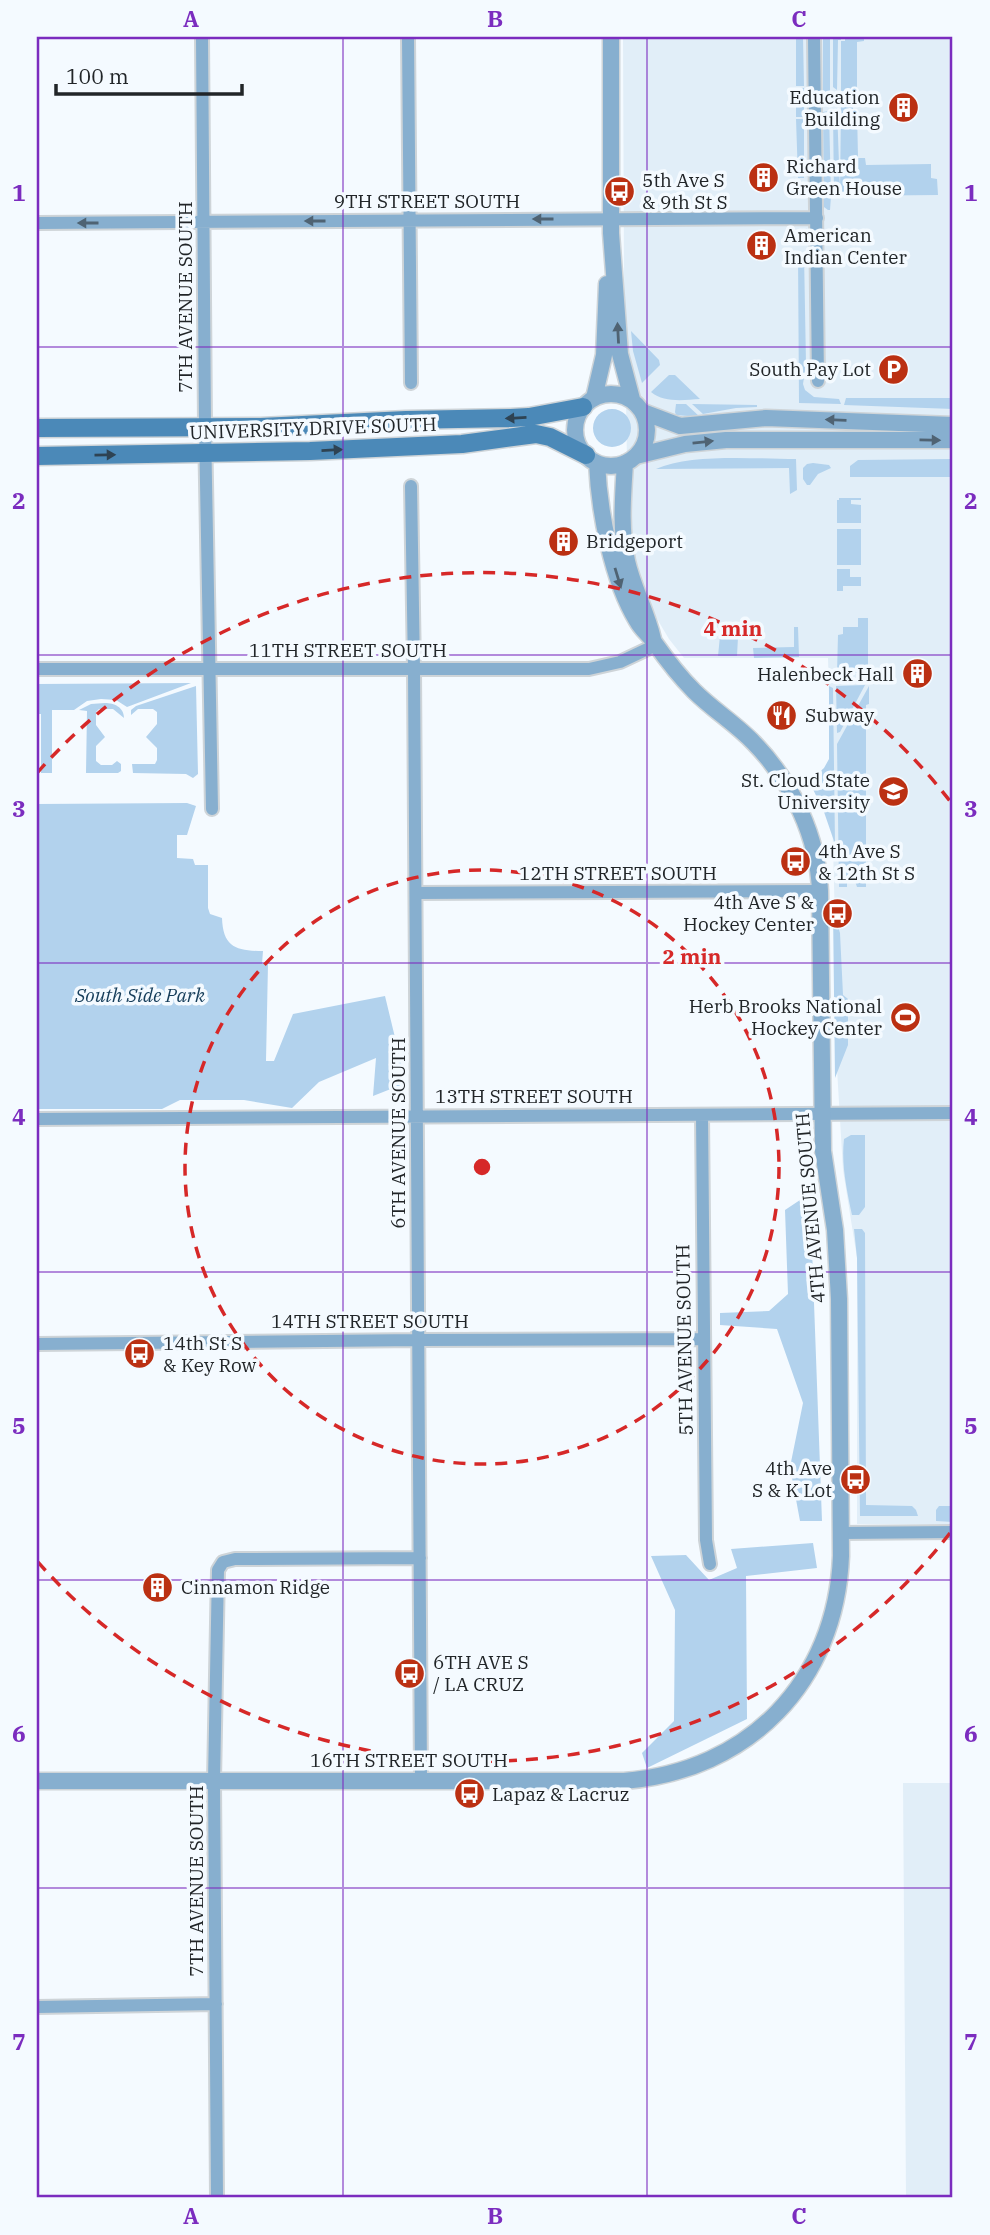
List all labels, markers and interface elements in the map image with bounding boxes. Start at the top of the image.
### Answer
text: A [183,3,199,33]
text: B [487,3,503,33]
text: C [791,3,807,33]
scale bar [56,52,242,96]
text: 100 m [66,62,129,90]
place label: Education Building [789,85,881,131]
building icon: Education Building [886,91,920,125]
place label: Richard Green House [786,154,902,200]
building icon: Richard Green House [746,160,780,194]
place label: 5th Ave S & 9th St S [642,168,728,214]
bus stop icon: 5th Ave S & 9th St S [602,174,636,208]
text: 1 [12,177,26,207]
text: 1 [964,177,978,207]
street label: 9TH STREET SOUTH [334,189,520,213]
street label: 7TH AVENUE SOUTH [173,201,197,393]
one-way arrow [532,213,554,225]
one-way arrow [304,215,326,227]
one-way arrow [77,217,99,229]
place label: American Indian Center [784,223,908,269]
building icon: American Indian Center [744,229,778,263]
one-way arrow [613,321,624,343]
parking icon: South Pay Lot [877,352,911,386]
place label: South Pay Lot [749,357,871,381]
street label: UNIVERSITY DRIVE SOUTH [189,412,437,444]
one-way arrow [505,413,527,424]
one-way arrow [825,414,847,425]
one-way arrow [920,434,942,446]
one-way arrow [692,437,714,448]
one-way arrow [322,444,344,455]
one-way arrow [94,449,116,460]
text: 2 [12,485,26,515]
text: 2 [964,485,978,515]
building icon: Bridgeport [546,524,580,558]
place label: Bridgeport [586,529,683,553]
one-way arrow [613,568,624,589]
text: 4 min [704,614,762,642]
street label: 11TH STREET SOUTH [249,638,447,662]
building icon: Halenbeck Hall [900,657,934,691]
place label: Halenbeck Hall [757,662,894,686]
restaurant icon: Subway [765,698,799,732]
place label: Subway [805,703,875,727]
place label: St. Cloud State University [741,768,871,814]
school or university icon: St. Cloud State University [876,774,910,808]
text: 3 [12,793,26,823]
text: 3 [964,793,978,823]
place label: 4th Ave S & 12th St S [818,839,915,885]
bus stop icon: 4th Ave S & 12th St S [778,845,812,879]
street label: 12TH STREET SOUTH [519,861,717,885]
place label: 4th Ave S & Hockey Center [683,890,815,936]
bus stop icon: 4th Ave S & Hockey Center [820,896,854,930]
text: 2 min [663,942,721,970]
park label: South Side Park [74,983,206,1007]
place label: Herb Brooks National Hockey Center [689,994,883,1040]
sports icon: Herb Brooks National Hockey Center [888,1000,922,1034]
street label: 6TH AVENUE SOUTH [386,1037,410,1229]
street label: 13TH STREET SOUTH [435,1084,633,1108]
text: 4 [12,1101,26,1131]
text: 4 [964,1101,978,1131]
street label: 4TH AVENUE SOUTH [790,1112,830,1304]
centre of rings [470,1155,494,1179]
street label: 5TH AVENUE SOUTH [670,1244,698,1436]
street label: 14TH STREET SOUTH [271,1309,469,1333]
place label: 14th St S & Key Row [163,1331,257,1377]
bus stop icon: 14th St S & Key Row [123,1337,157,1371]
text: 5 [12,1410,26,1440]
text: 5 [964,1410,978,1440]
place label: 4th Ave S & K Lot [752,1456,832,1502]
bus stop icon: 4th Ave S & K Lot [838,1462,872,1496]
building icon: Cinnamon Ridge [141,1570,175,1604]
place label: Cinnamon Ridge [181,1575,330,1599]
place label: 6TH AVE S / LA CRUZ [433,1650,529,1696]
bus stop icon: 6TH AVE S / LA CRUZ [393,1656,427,1690]
text: 6 [12,1718,26,1748]
text: 6 [964,1718,978,1748]
street label: 16TH STREET SOUTH [310,1748,508,1772]
bus stop icon: Lapaz & Lacruz [452,1777,486,1811]
place label: Lapaz & Lacruz [492,1782,630,1806]
street label: 7TH AVENUE SOUTH [184,1785,208,1977]
text: 7 [12,2026,26,2056]
text: 7 [964,2026,978,2056]
text: A [183,2200,199,2230]
text: B [487,2200,503,2230]
text: C [791,2200,807,2230]

